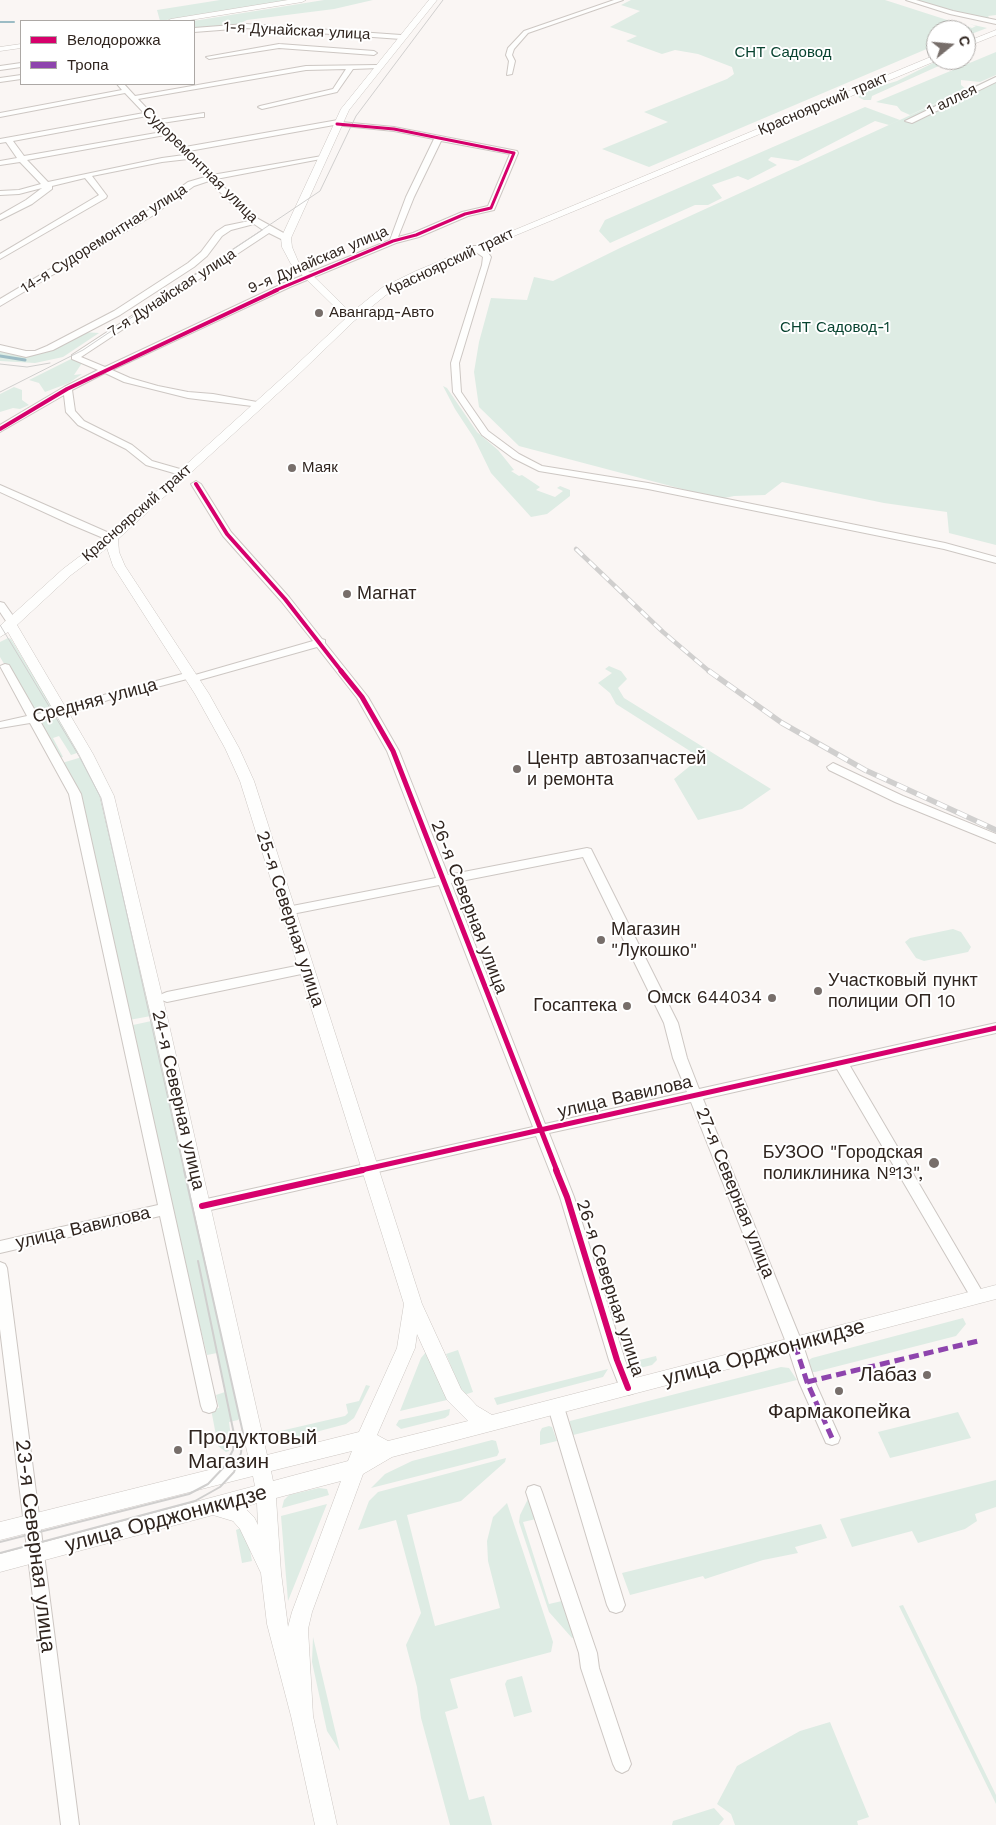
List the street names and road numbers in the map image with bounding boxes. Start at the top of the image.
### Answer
street label: 1-я Дунайская улица [223,18,371,44]
street label: Красноярский тракт [755,69,891,139]
street label: 1 аллея [924,80,980,120]
street label: Судоремонтная улица [138,103,262,227]
street label: 14-я Судоремонтная улица [18,180,190,298]
street label: 9-я Дунайская улица [245,222,391,298]
street label: Красноярский тракт [383,224,517,300]
street label: 7-я Дунайская улица [105,245,239,341]
street label: Красноярский тракт [79,461,195,565]
street label: Средняя улица [30,674,160,728]
street label: 26-я Северная улица [426,817,512,997]
street label: 25-я Северная улица [251,828,329,1010]
street label: 24-я Северная улица [147,1008,209,1192]
street label: улица Вавилова [556,1071,694,1123]
street label: 27-я Северная улица [691,1105,779,1281]
street label: 26-я Северная улица [571,1197,649,1379]
street label: улица Вавилова [14,1202,152,1254]
street label: улица Орджоникидзе [660,1314,868,1392]
street label: 23-я Северная улица [9,1438,61,1654]
street label: улица Орджоникидзе [62,1480,270,1558]

